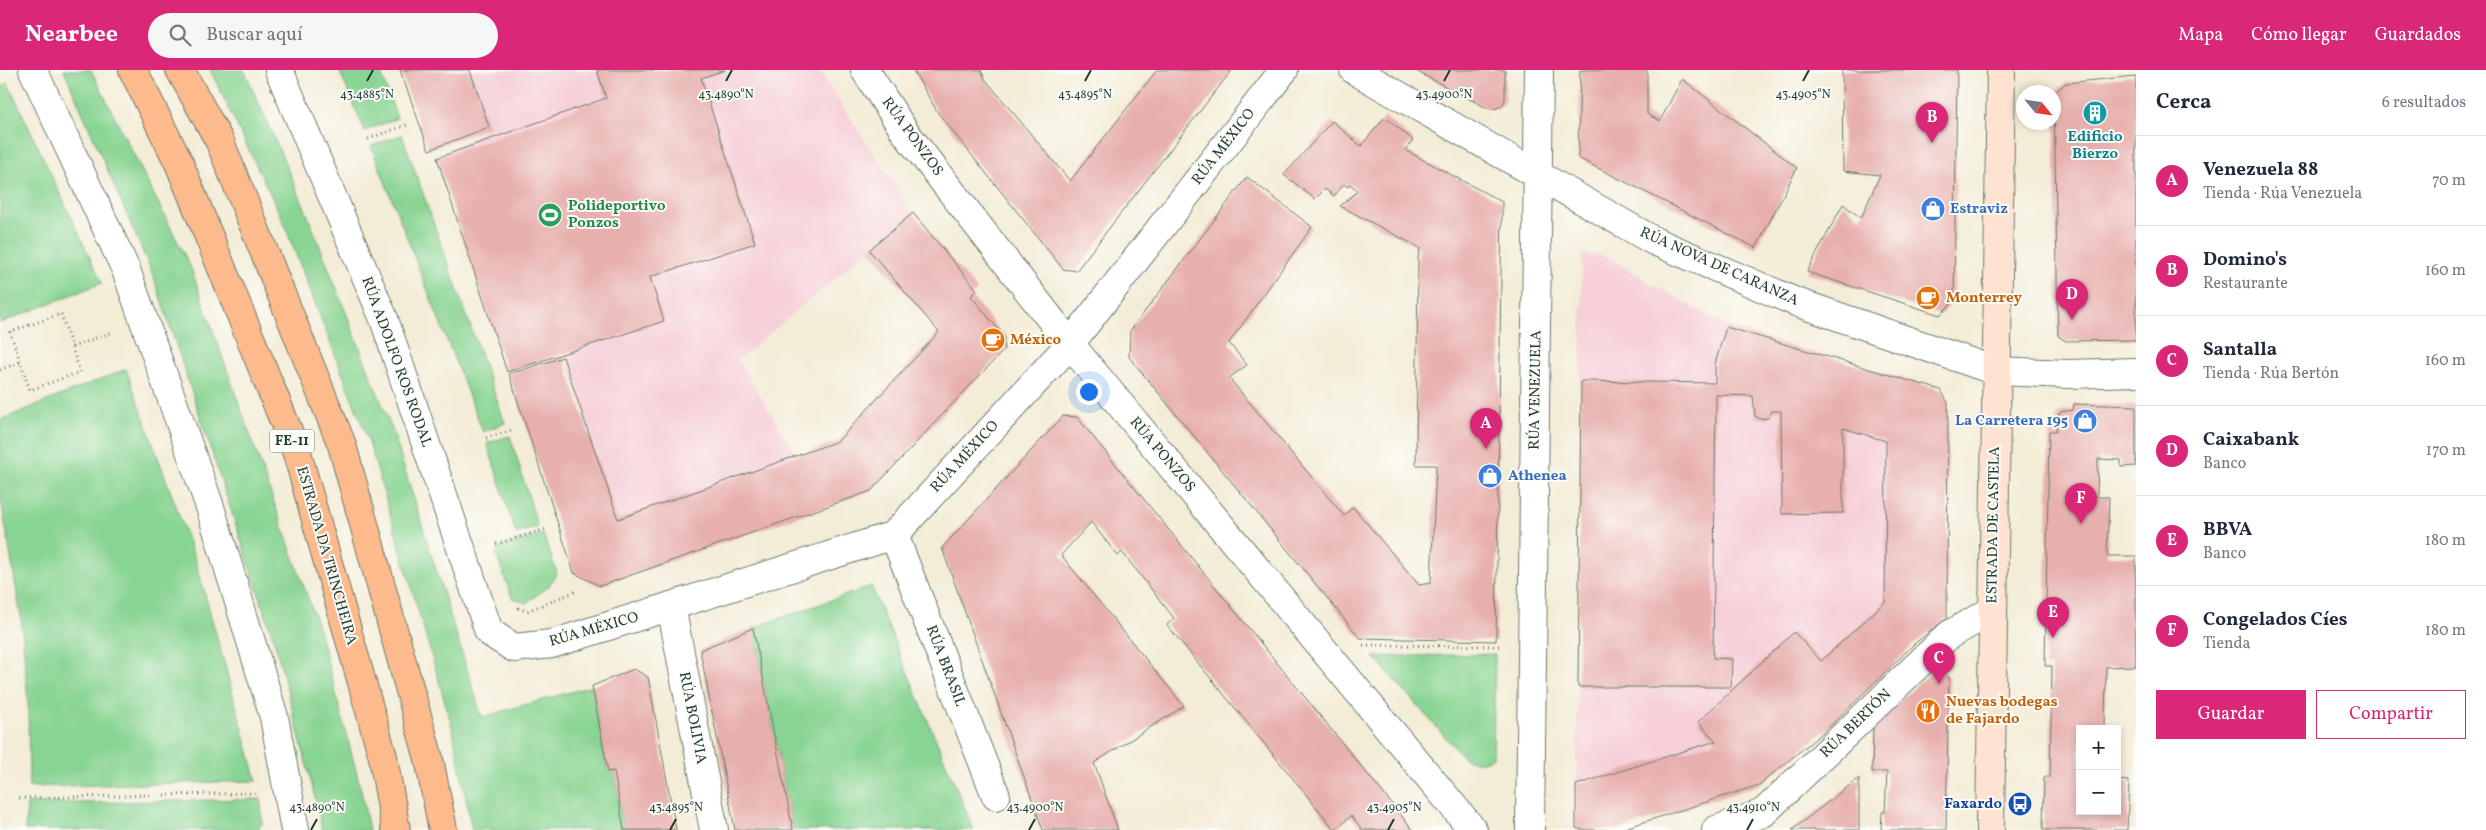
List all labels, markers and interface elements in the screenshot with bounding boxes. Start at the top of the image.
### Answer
search box [148,13,498,58]
text: Nearbee [25,18,118,52]
icon: search [166,21,194,49]
text: Buscar aquí [206,22,303,48]
text: Mapa [2178,23,2223,48]
text: Cómo llegar [2251,23,2347,48]
text: Guardados [2375,23,2461,48]
north arrow [2016,85,2061,130]
text: 43.4885°N [340,87,394,103]
text: 43.4890°N [698,87,754,103]
text: 43.4895°N [1058,87,1112,103]
text: 43.4900°N [1416,87,1472,103]
text: 43.4905°N [1775,87,1831,103]
text: Cerca [2156,88,2211,117]
text: 6 resultados [2382,92,2466,114]
street label: RÚA PONZOS [876,93,948,181]
building icon: Edificio Bierzo [2082,100,2108,126]
pin: B [1916,102,1948,143]
street label: RÚA MÉXICO [1187,104,1261,190]
place label: Edificio Bierzo [2068,127,2123,165]
text: Venezuela 88 [2203,157,2318,183]
text: A [2166,170,2178,192]
text: 70 m [2432,170,2466,192]
text: Tienda · Rúa Venezuela [2203,183,2362,205]
place label: Polideportivo Ponzos [568,196,666,234]
shop icon: Estraviz [1920,196,1946,222]
place label: Estraviz [1950,199,2008,220]
sports icon: Polideportivo Ponzos [537,202,563,228]
street label: RÚA NOVA DE CARANZA [1636,222,1802,312]
text: Domino's [2203,247,2287,273]
text: B [2167,260,2177,282]
text: 160 m [2425,260,2466,282]
text: Restaurante [2203,273,2288,295]
street label: RÚA ADOLFO ROS RODAL [355,274,437,451]
pin: D [2056,279,2088,320]
cafe icon: Monterrey [1915,285,1941,311]
place label: Monterrey [1946,288,2022,309]
cafe icon: México [980,327,1006,353]
street label: RÚA VENEZUELA [1524,329,1548,450]
place label: México [1010,330,1061,351]
text: Santalla [2203,337,2277,363]
text: C [2167,350,2177,372]
text: 160 m [2425,350,2466,372]
text: Tienda · Rúa Bertón [2203,363,2339,385]
your location [1076,379,1102,405]
pin: A [1470,408,1502,449]
shop icon: La Carretera 195 [2072,408,2098,434]
place label: La Carretera 195 [1955,411,2068,432]
street label: RÚA PONZOS [1124,413,1200,497]
street label: RÚA MÉXICO [926,416,1004,498]
text: Caixabank [2203,427,2299,453]
road number: FE-11 [270,430,314,452]
text: D [2166,440,2178,462]
text: 170 m [2426,440,2466,462]
street label: ESTRADA DE CASTELA [1982,446,2006,604]
text: Banco [2203,453,2246,475]
shop icon: Athenea [1477,463,1503,489]
street label: ESTRADA DA TRINCHEIRA [290,464,362,648]
place label: Athenea [1508,466,1567,487]
pin: F [2065,483,2097,524]
text: BBVA [2203,517,2252,543]
text: E [2167,530,2177,552]
text: 180 m [2425,530,2466,552]
text: Banco [2203,543,2246,565]
pin: E [2037,597,2069,638]
street label: RÚA MÉXICO [547,607,641,653]
text: Congelados Cíes [2203,607,2348,633]
text: F [2167,620,2177,642]
text: 180 m [2425,620,2466,642]
street label: RÚA BRASIL [920,622,970,710]
text: Tienda [2203,633,2251,655]
pin: C [1923,643,1955,684]
street label: RÚA BOLIVIA [673,670,711,766]
street label: RÚA BERTÓN [1816,685,1896,763]
button: Guardar [2156,690,2306,739]
button: Compartir [2316,690,2466,739]
place label: Nuevas bodegas de Fajardo [1946,692,2058,730]
restaurant icon: Nuevas bodegas de Fajardo [1915,698,1941,724]
map controls [2076,725,2121,815]
button: + [2076,725,2121,770]
button: − [2076,770,2121,815]
bus stop icon: Faxardo [2007,791,2033,817]
place label: Faxardo [1944,794,2002,815]
text: 43.4890°N [289,800,345,816]
text: 43.4895°N [649,800,703,816]
text: 43.4900°N [1007,800,1063,816]
text: 43.4905°N [1366,800,1422,816]
text: 43.4910°N [1726,800,1780,816]

